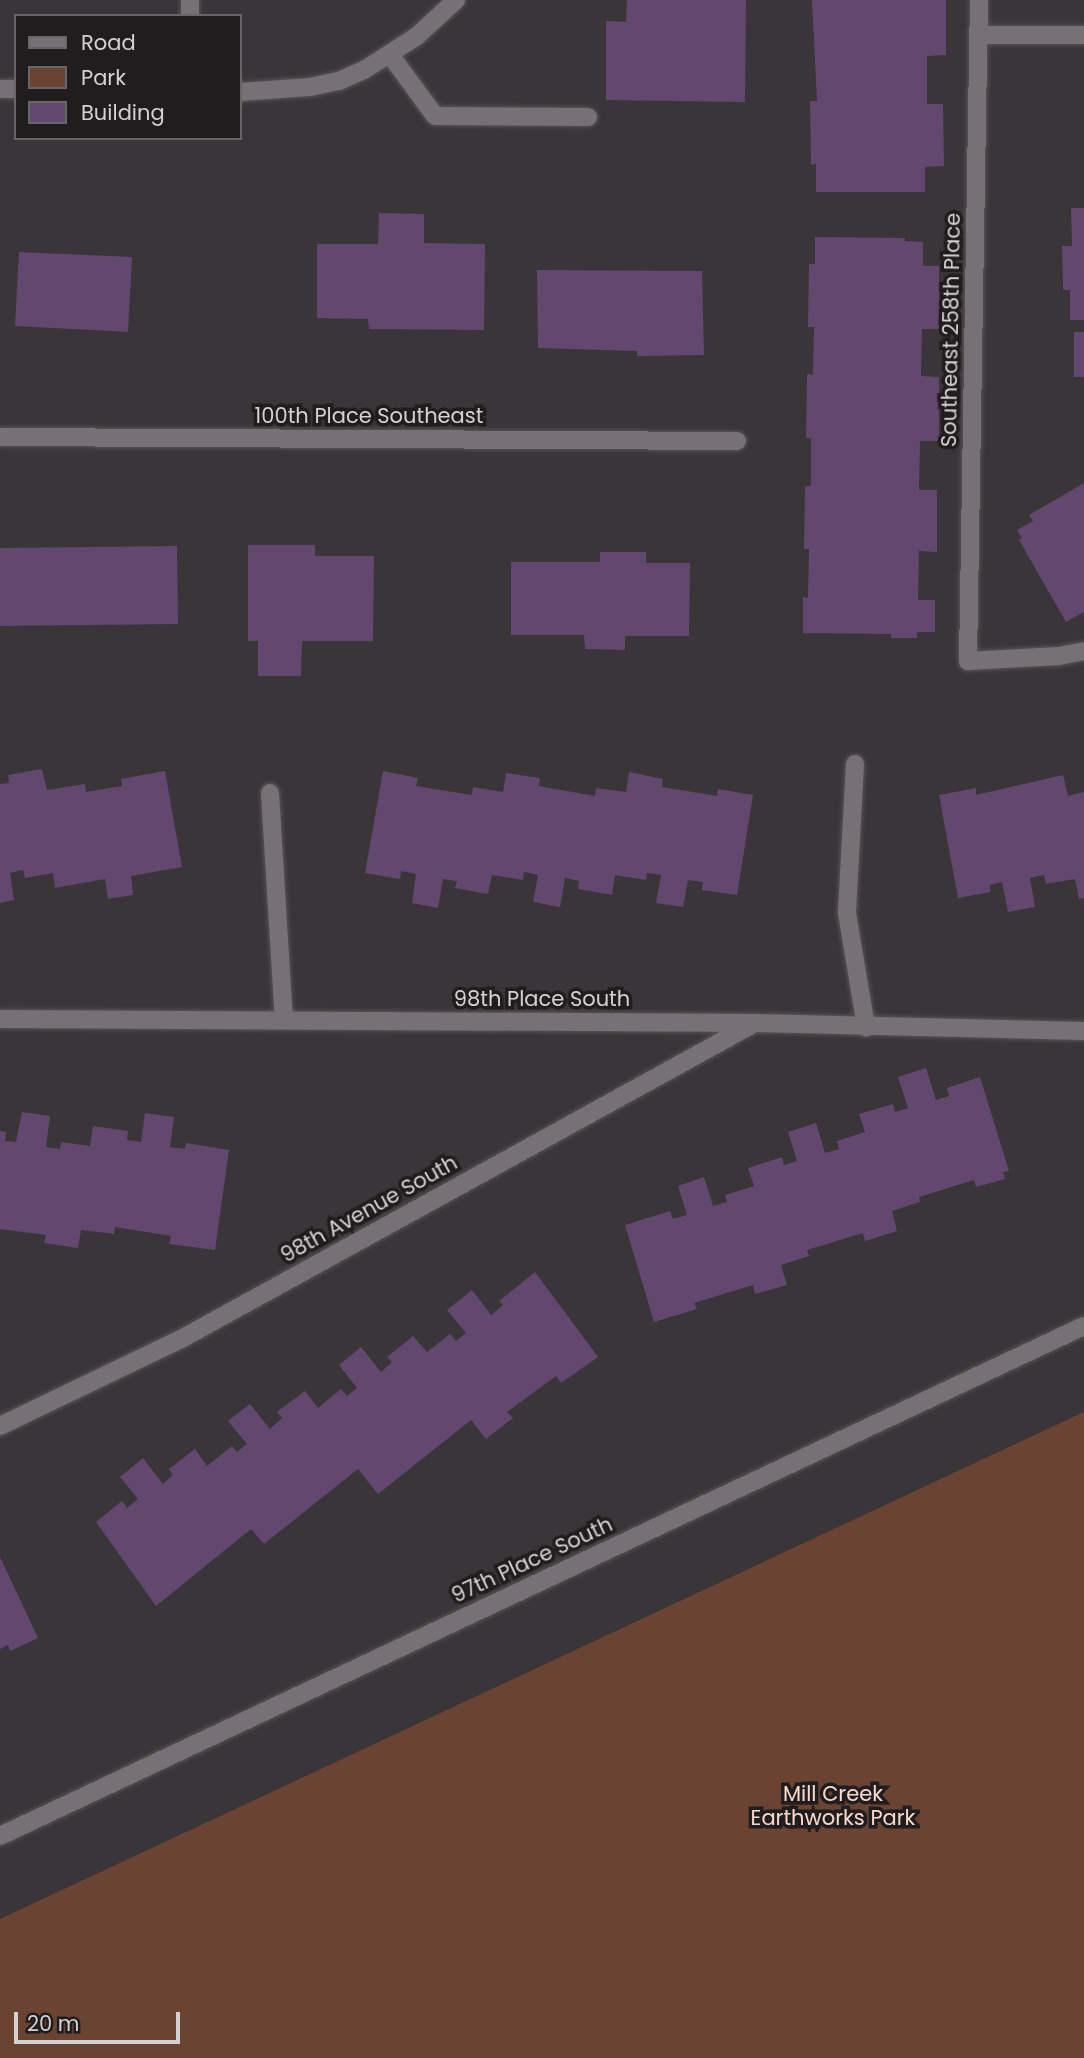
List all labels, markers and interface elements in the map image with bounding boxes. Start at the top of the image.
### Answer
legend [14,14,242,140]
text: Road [81,28,136,57]
text: Park [81,63,126,92]
text: Building [81,98,165,127]
street label: Southeast 258th Place [936,213,966,447]
street label: 100th Place Southeast [255,403,483,429]
street label: 98th Place South [454,986,630,1012]
street label: 98th Avenue South [276,1150,462,1268]
street label: 97th Place South [448,1512,616,1608]
park label: Mill Creek Earthworks Park [751,1781,915,1831]
scale bar [18,1998,184,2042]
text: 20 m [27,2009,80,2038]

